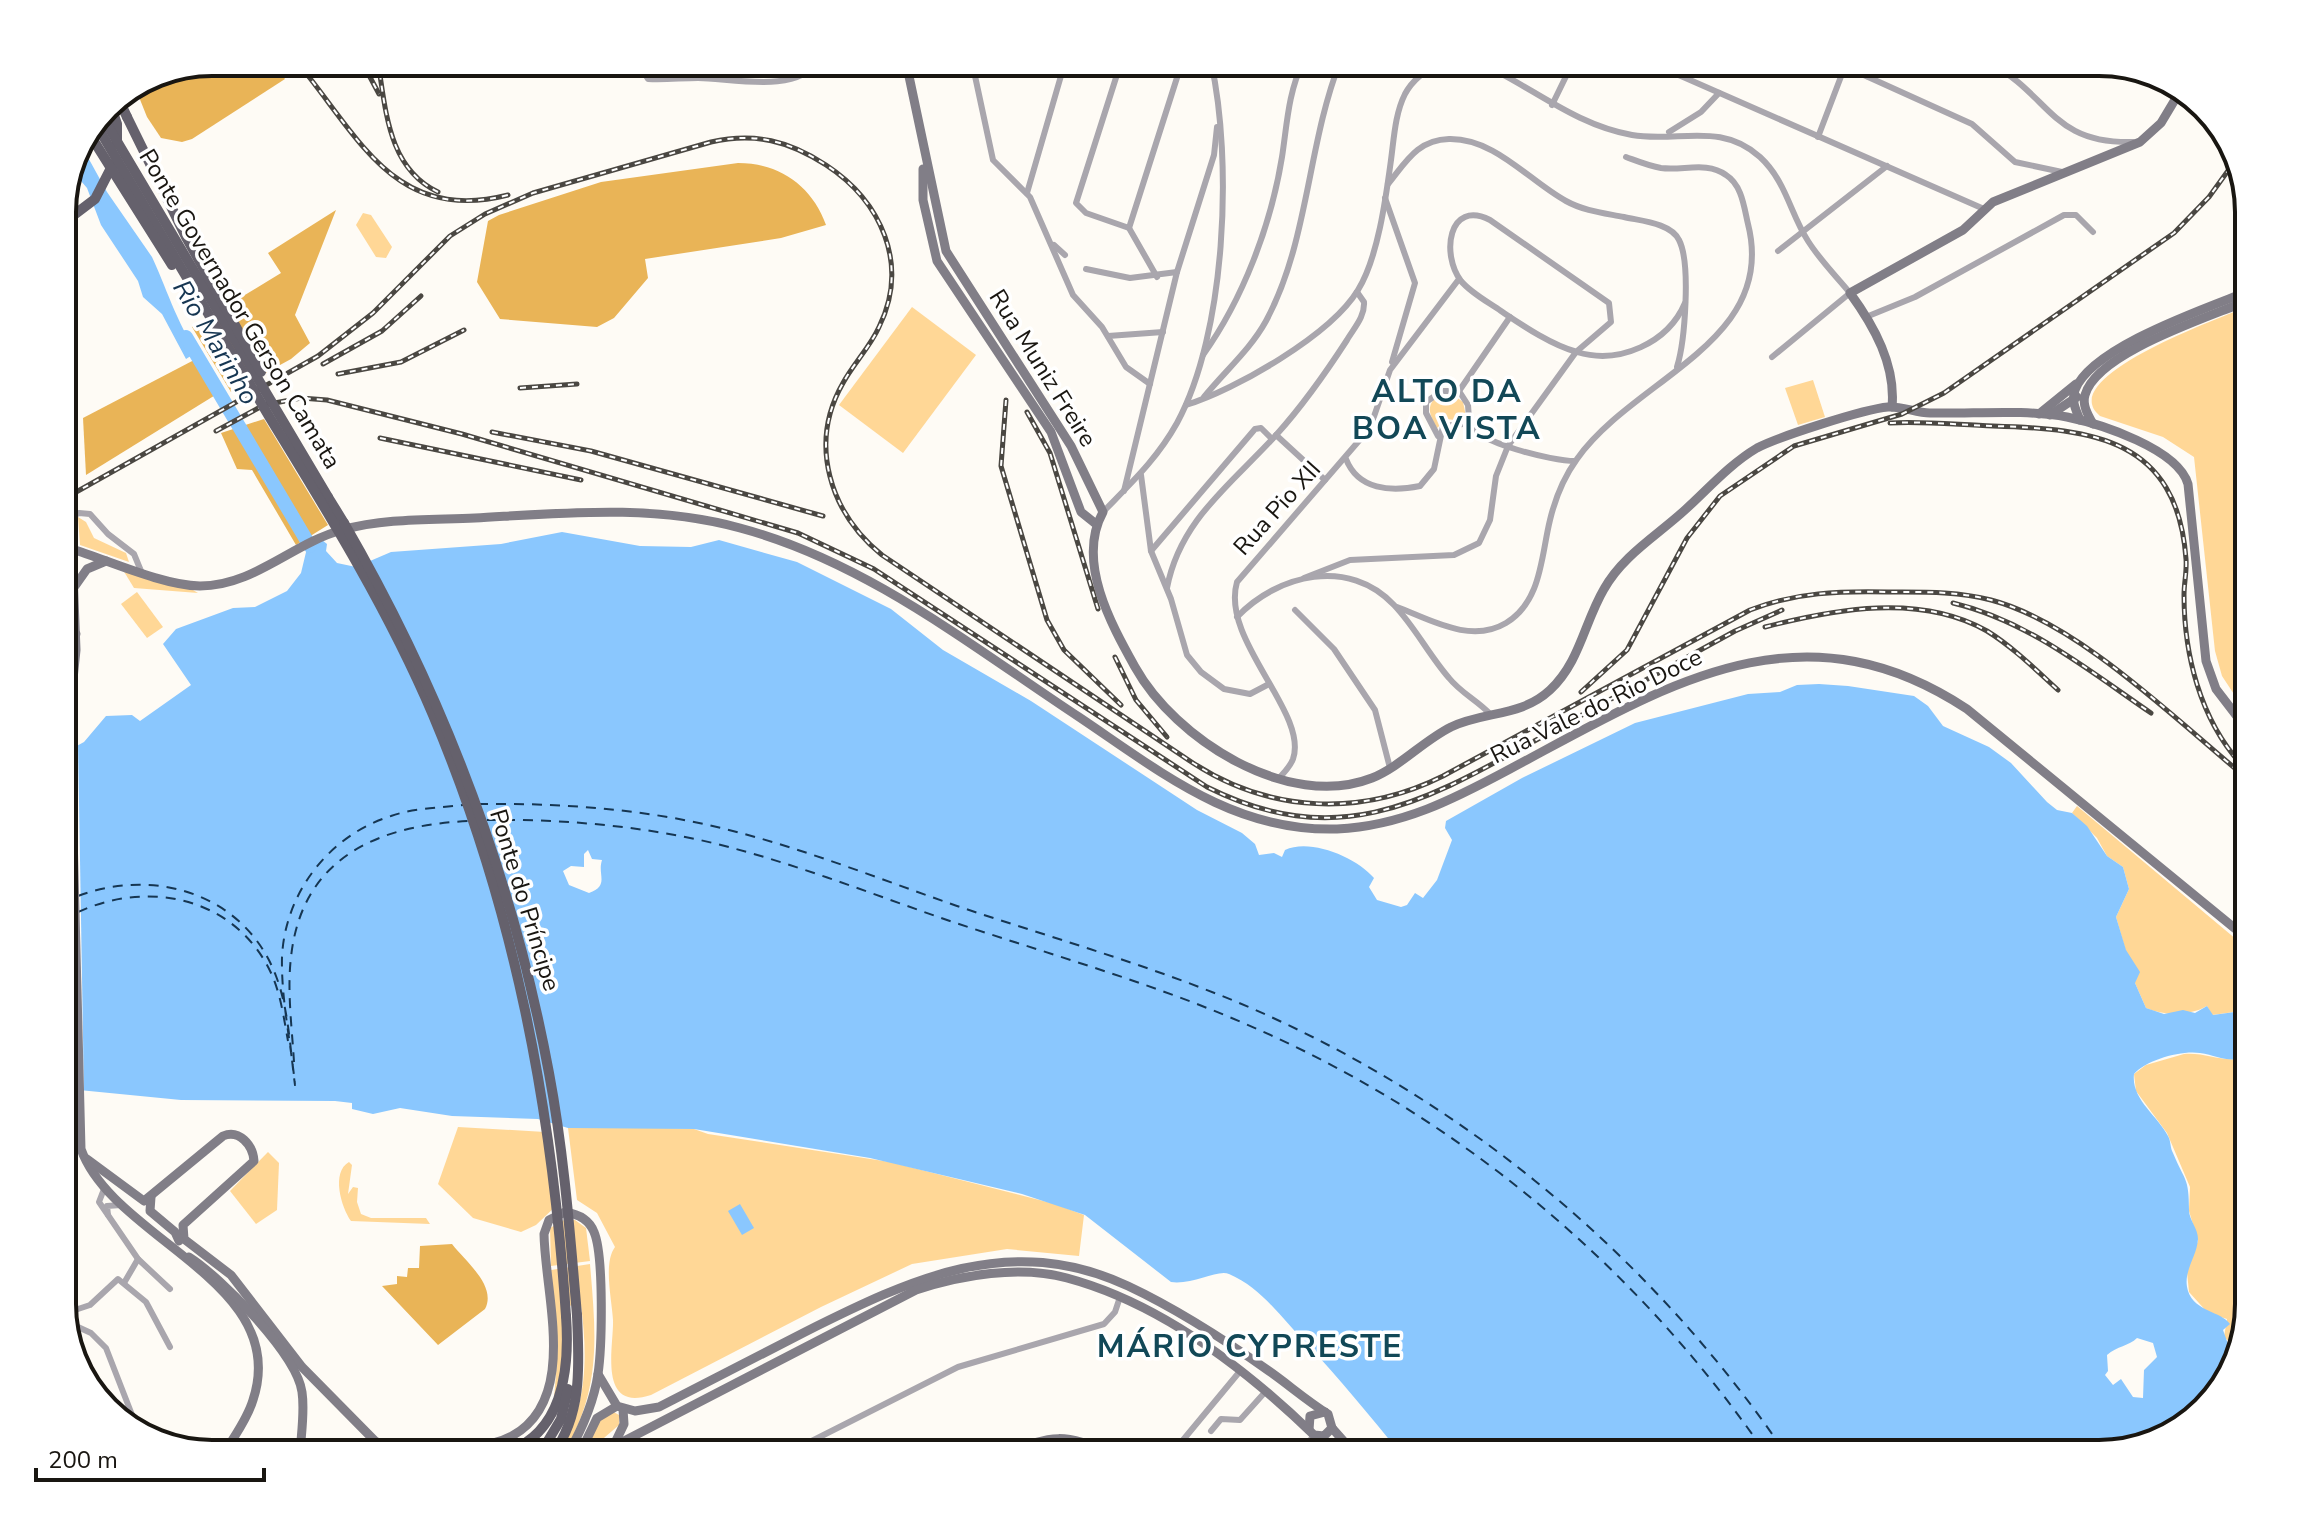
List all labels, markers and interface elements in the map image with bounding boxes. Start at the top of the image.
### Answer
street label: Ponte Governador Gerson Camata [132,143,348,475]
water label: Rio Marinho [165,273,267,411]
street label: Rua Muniz Freire [982,283,1104,453]
district label: ALTO DA BOA VISTA [1352,370,1542,450]
street label: Rua Pio XII [1226,454,1328,562]
street label: Rua Vale do Rio Doce [1485,641,1707,771]
street label: Ponte do Príncipe [482,805,568,995]
district label: MÁRIO CYPRESTE [1097,1325,1403,1368]
scale bar [36,1432,264,1482]
text: 200 m [48,1444,118,1476]

